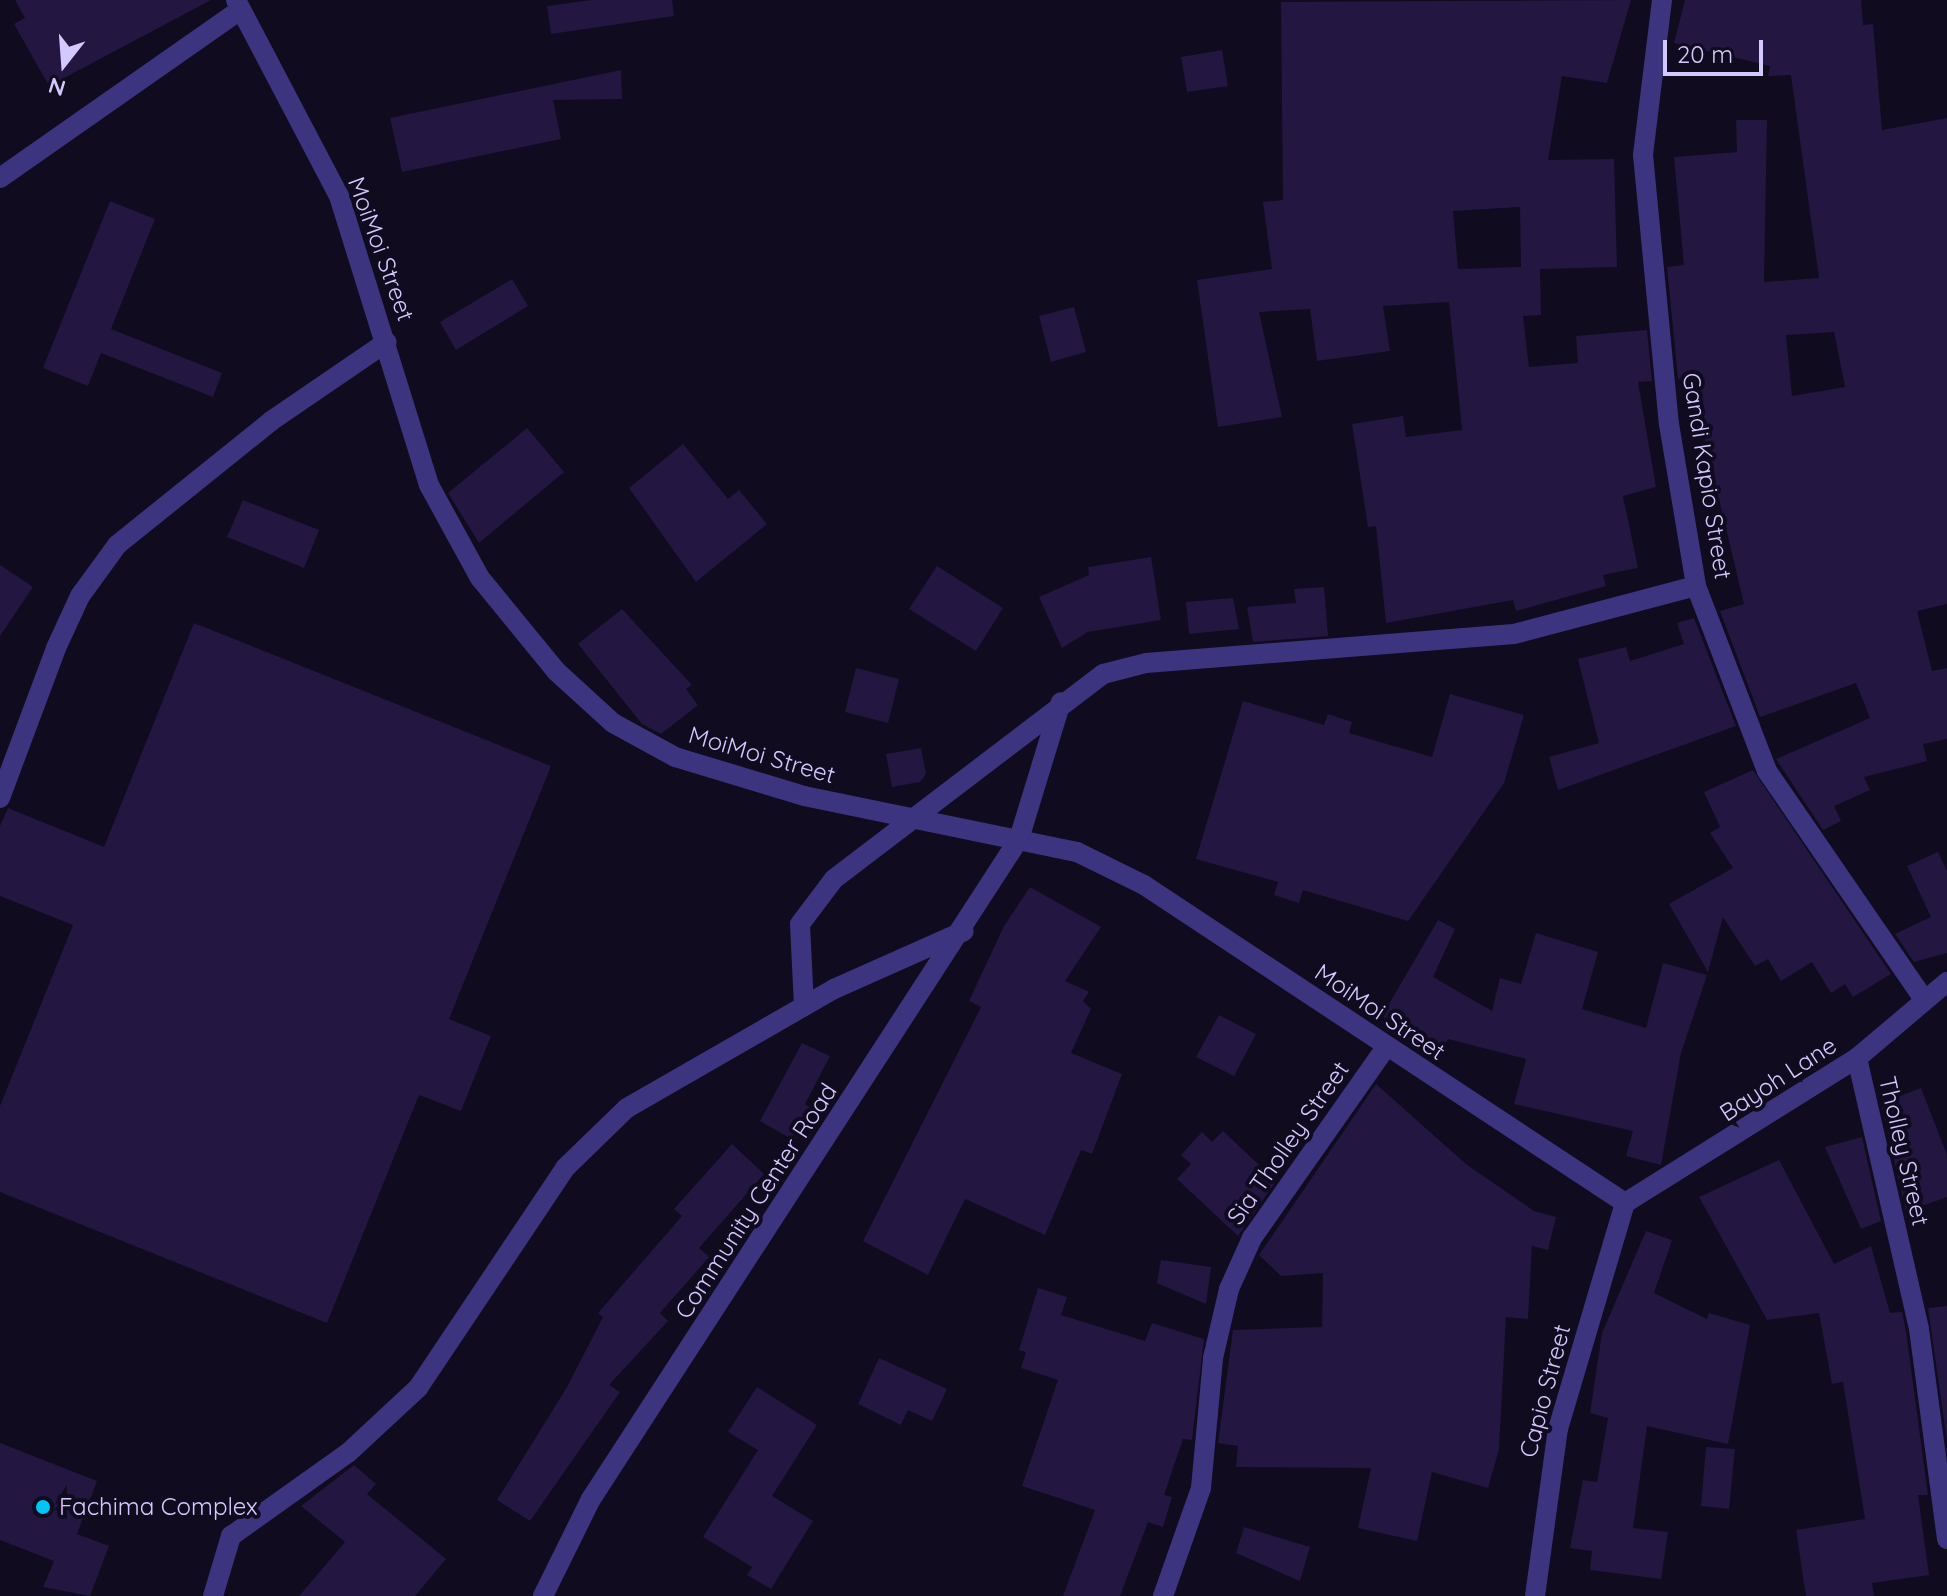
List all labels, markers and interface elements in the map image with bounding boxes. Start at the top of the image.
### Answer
north arrow [24,24,104,104]
scale bar [1667,24,1767,74]
text: 20 m [1677,39,1733,69]
text: N [45,71,69,103]
street label: MoiMoi Street [342,173,420,325]
street label: Gandi Kapio Street [1676,371,1738,581]
street label: MoiMoi Street [685,720,839,790]
street label: MoiMoi Street [1309,958,1451,1066]
street label: Bayoh Lane [1714,1031,1842,1127]
street label: Sia Tholley Street [1221,1056,1355,1230]
street label: Tholley Street [1873,1073,1935,1229]
street label: Community Center Road [669,1078,843,1324]
street label: Capio Street [1513,1321,1577,1461]
place label: Fachima Complex [59,1493,258,1521]
marker: Fachima Complex [34,1498,52,1516]

